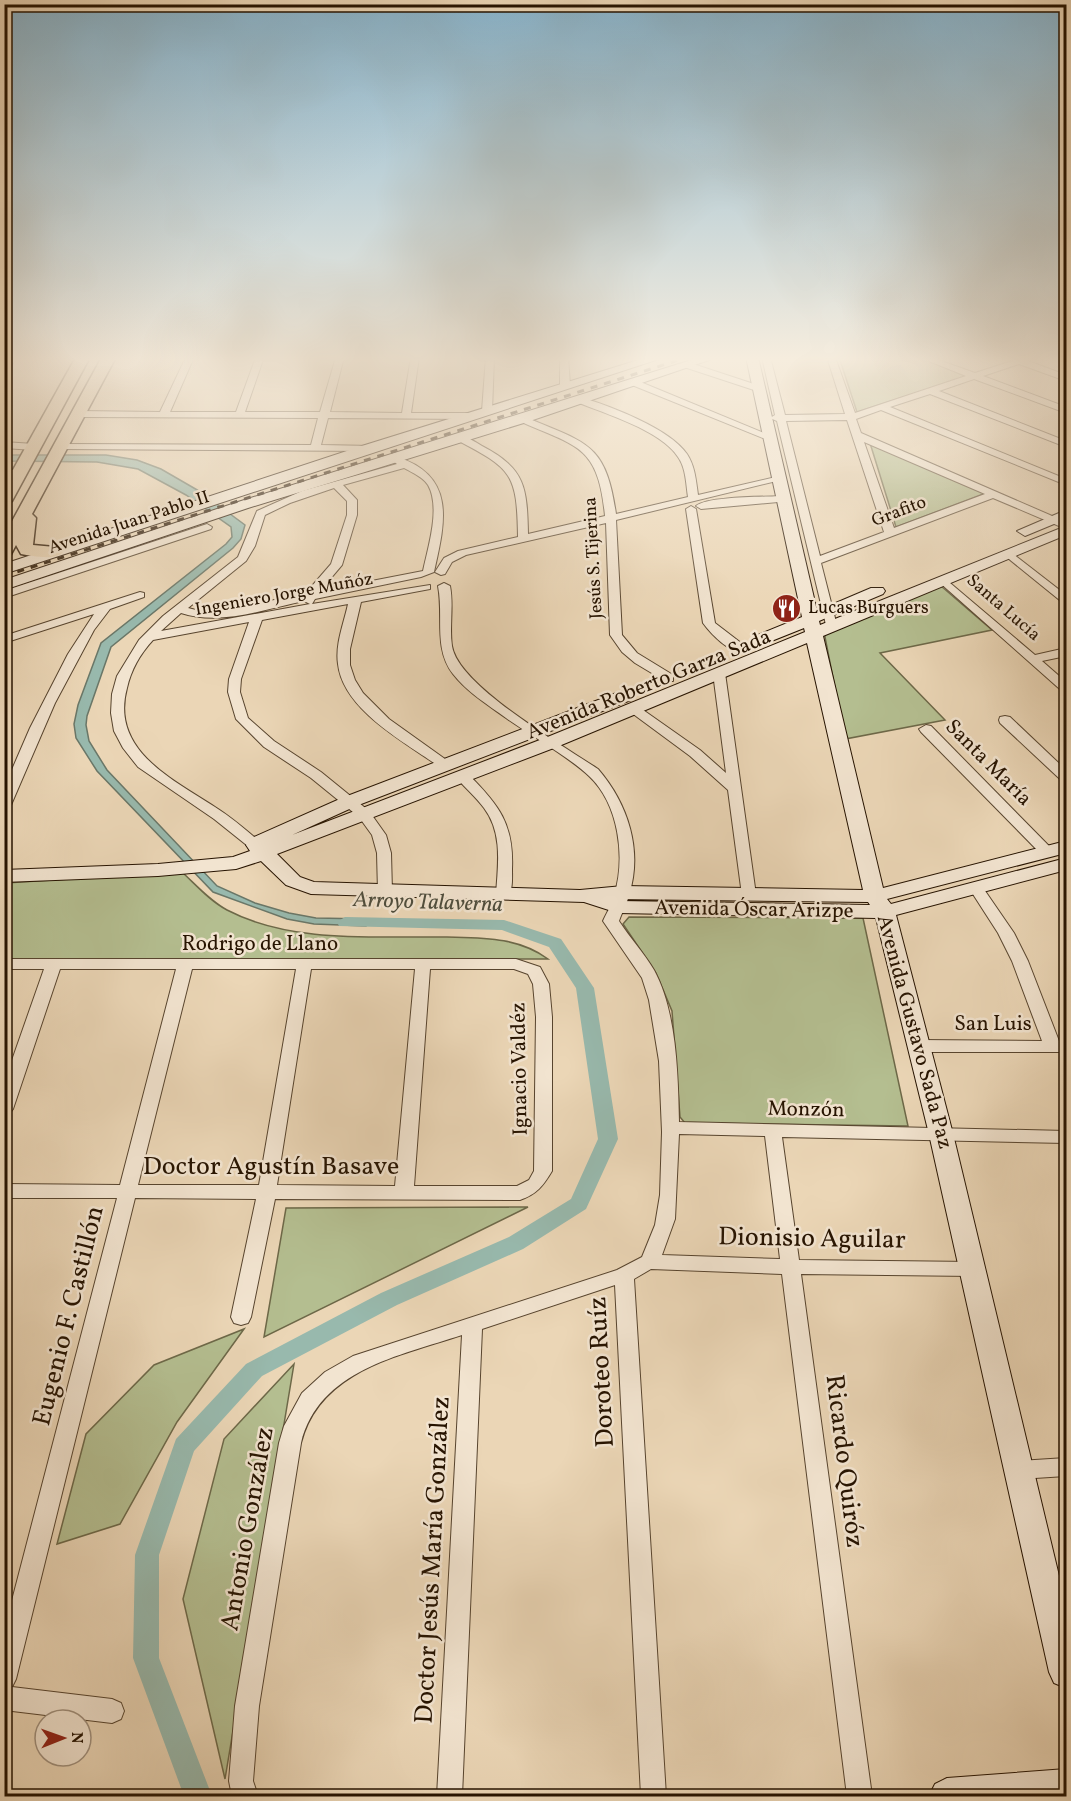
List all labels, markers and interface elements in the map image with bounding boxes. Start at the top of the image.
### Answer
street label: Avenida Juan Pablo II [45,485,213,561]
street label: Grafito [868,490,930,534]
street label: Jesús S. Tijerina [578,496,610,620]
street label: Ingeniero Jorge Muñóz [193,567,375,623]
street label: Santa Lucía [960,569,1046,647]
restaurant icon: Lucas Burguers [771,592,803,624]
place label: Lucas Burguers [808,596,929,621]
street label: Avenida Roberto Garza Sada [522,623,776,747]
street label: Santa María [938,713,1038,813]
water label: Arroyo Talaverna [352,885,503,921]
street label: Avenida Óscar Arizpe [654,894,854,926]
street label: Avenida Gustavo Sada Paz [869,912,959,1152]
street label: Rodrigo de Llano [182,930,338,959]
street label: Ignacio Valdéz [504,1002,536,1136]
street label: San Luis [954,1010,1032,1039]
street label: Monzón [767,1095,845,1125]
street label: Doctor Agustín Basave [143,1149,399,1185]
street label: Eugenio F. Castillón [24,1202,114,1430]
street label: Dionisio Aguilar [718,1219,906,1259]
street label: Doroteo Ruíz [580,1296,624,1448]
street label: Ricardo Quiróz [816,1372,872,1550]
street label: Doctor Jesús María González [406,1395,460,1725]
street label: Antonio González [212,1424,284,1634]
north arrow [33,1708,93,1768]
text: N [65,1732,87,1744]

